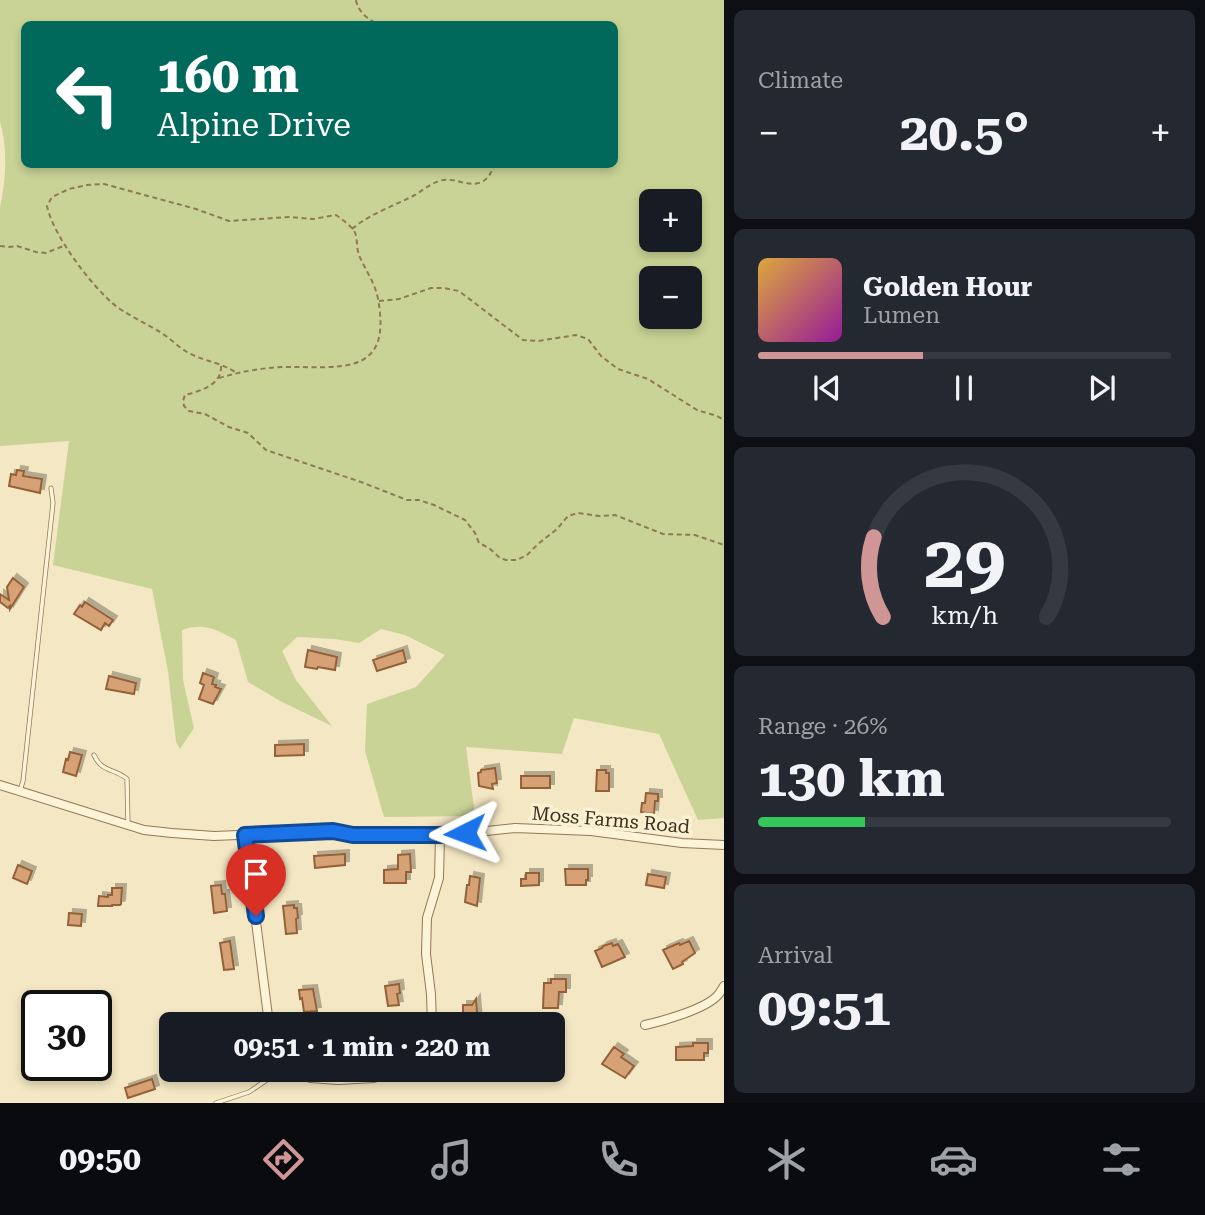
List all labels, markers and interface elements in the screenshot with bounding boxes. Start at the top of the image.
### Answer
text: 160 m [157,47,299,104]
icon: left [42,49,133,140]
text: Climate [758,67,843,94]
text: 20.5° [900,102,1029,163]
text: Alpine Drive [157,106,351,144]
text: − [758,111,779,155]
text: + [1150,111,1171,155]
map controls [639,189,702,329]
button: + [639,189,702,252]
button: − [639,266,702,329]
text: Golden Hour [863,272,1032,302]
text: Lumen [863,302,940,329]
icon: previous [808,369,846,407]
icon: pause [945,369,983,407]
icon: next [1083,369,1121,407]
text: 29 [924,521,1005,606]
text: km/h [931,601,998,630]
text: Range · 26% [758,713,887,740]
text: 130 km [758,748,945,809]
position arrow [428,796,502,870]
street label: Moss Farms Road [531,802,691,838]
pin [226,844,286,916]
icon: arrive [237,855,275,893]
text: Arrival [758,942,833,969]
text: 09:51 [758,977,891,1038]
speed limit sign: 30 [21,990,112,1081]
text: 09:51 · 1 min · 220 m [234,1032,490,1062]
icon: directions [259,1135,308,1184]
icon: music [427,1135,476,1184]
icon: phone [594,1135,643,1184]
icon: climate [762,1135,811,1184]
icon: car [929,1135,978,1184]
icon: filters [1097,1135,1146,1184]
text: 09:50 [59,1140,141,1178]

